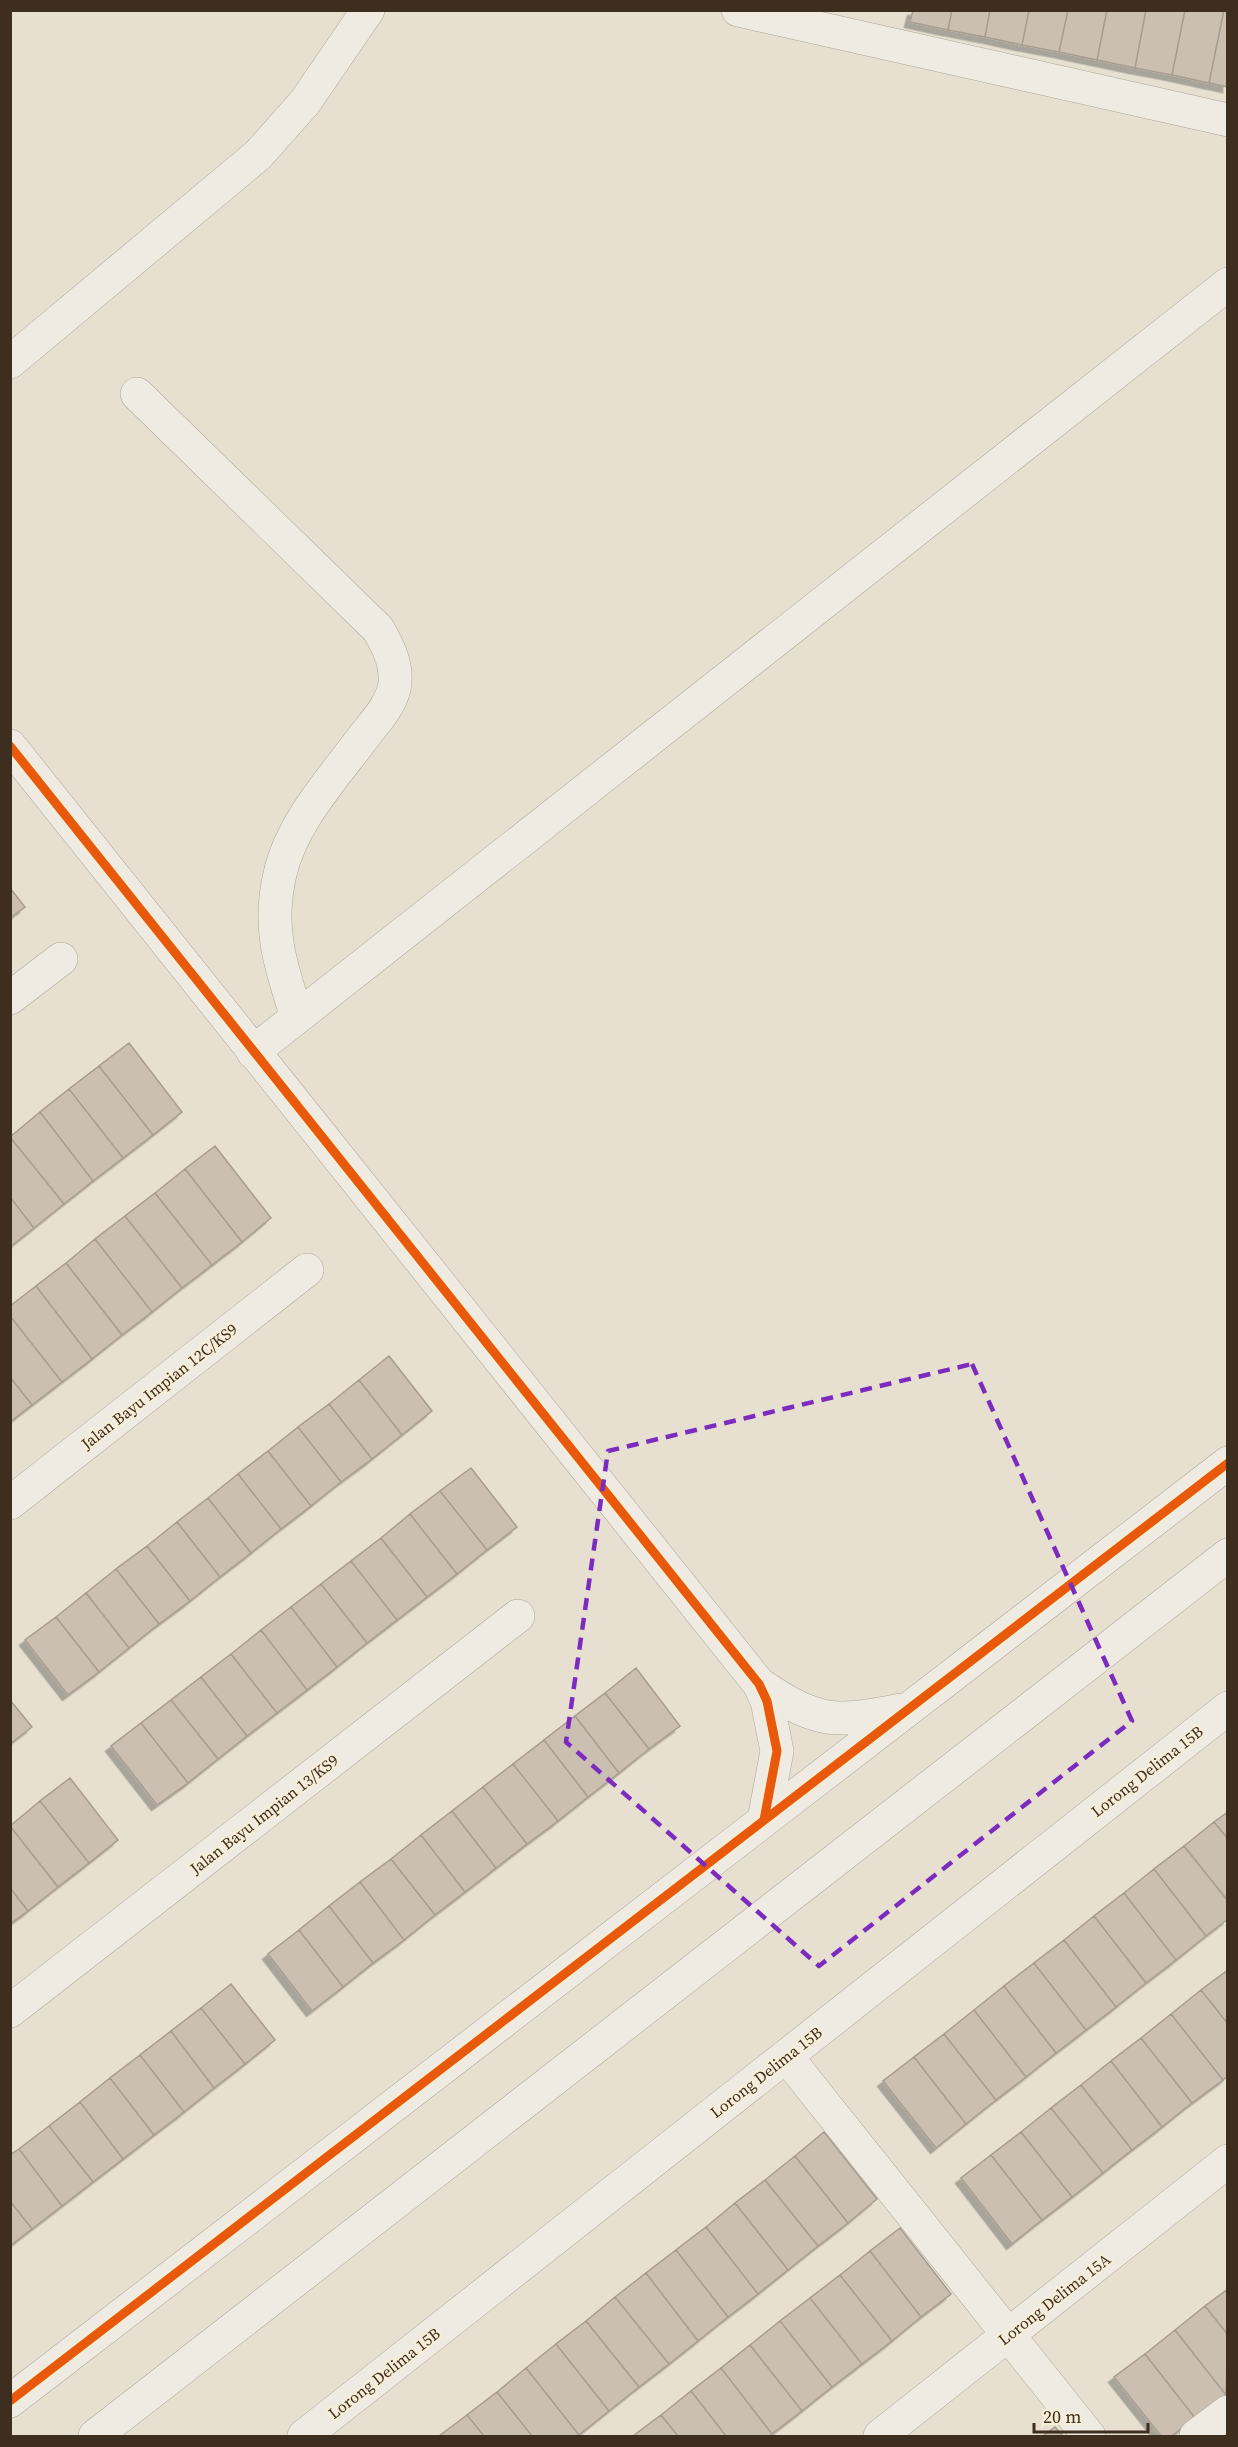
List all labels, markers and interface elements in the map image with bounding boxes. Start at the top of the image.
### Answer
street label: Jalan Bayu Impian 12C/KS9 [75,1318,242,1455]
street label: Lorong Delima 15B [1086,1720,1208,1822]
street label: Jalan Bayu Impian 13/KS9 [184,1749,343,1880]
street label: Lorong Delima 15B [705,2021,827,2123]
street label: Lorong Delima 15A [993,2248,1115,2350]
street label: Lorong Delima 15B [323,2322,445,2424]
scale bar [1034,2396,1148,2434]
text: 20 m [1043,2404,1081,2429]

